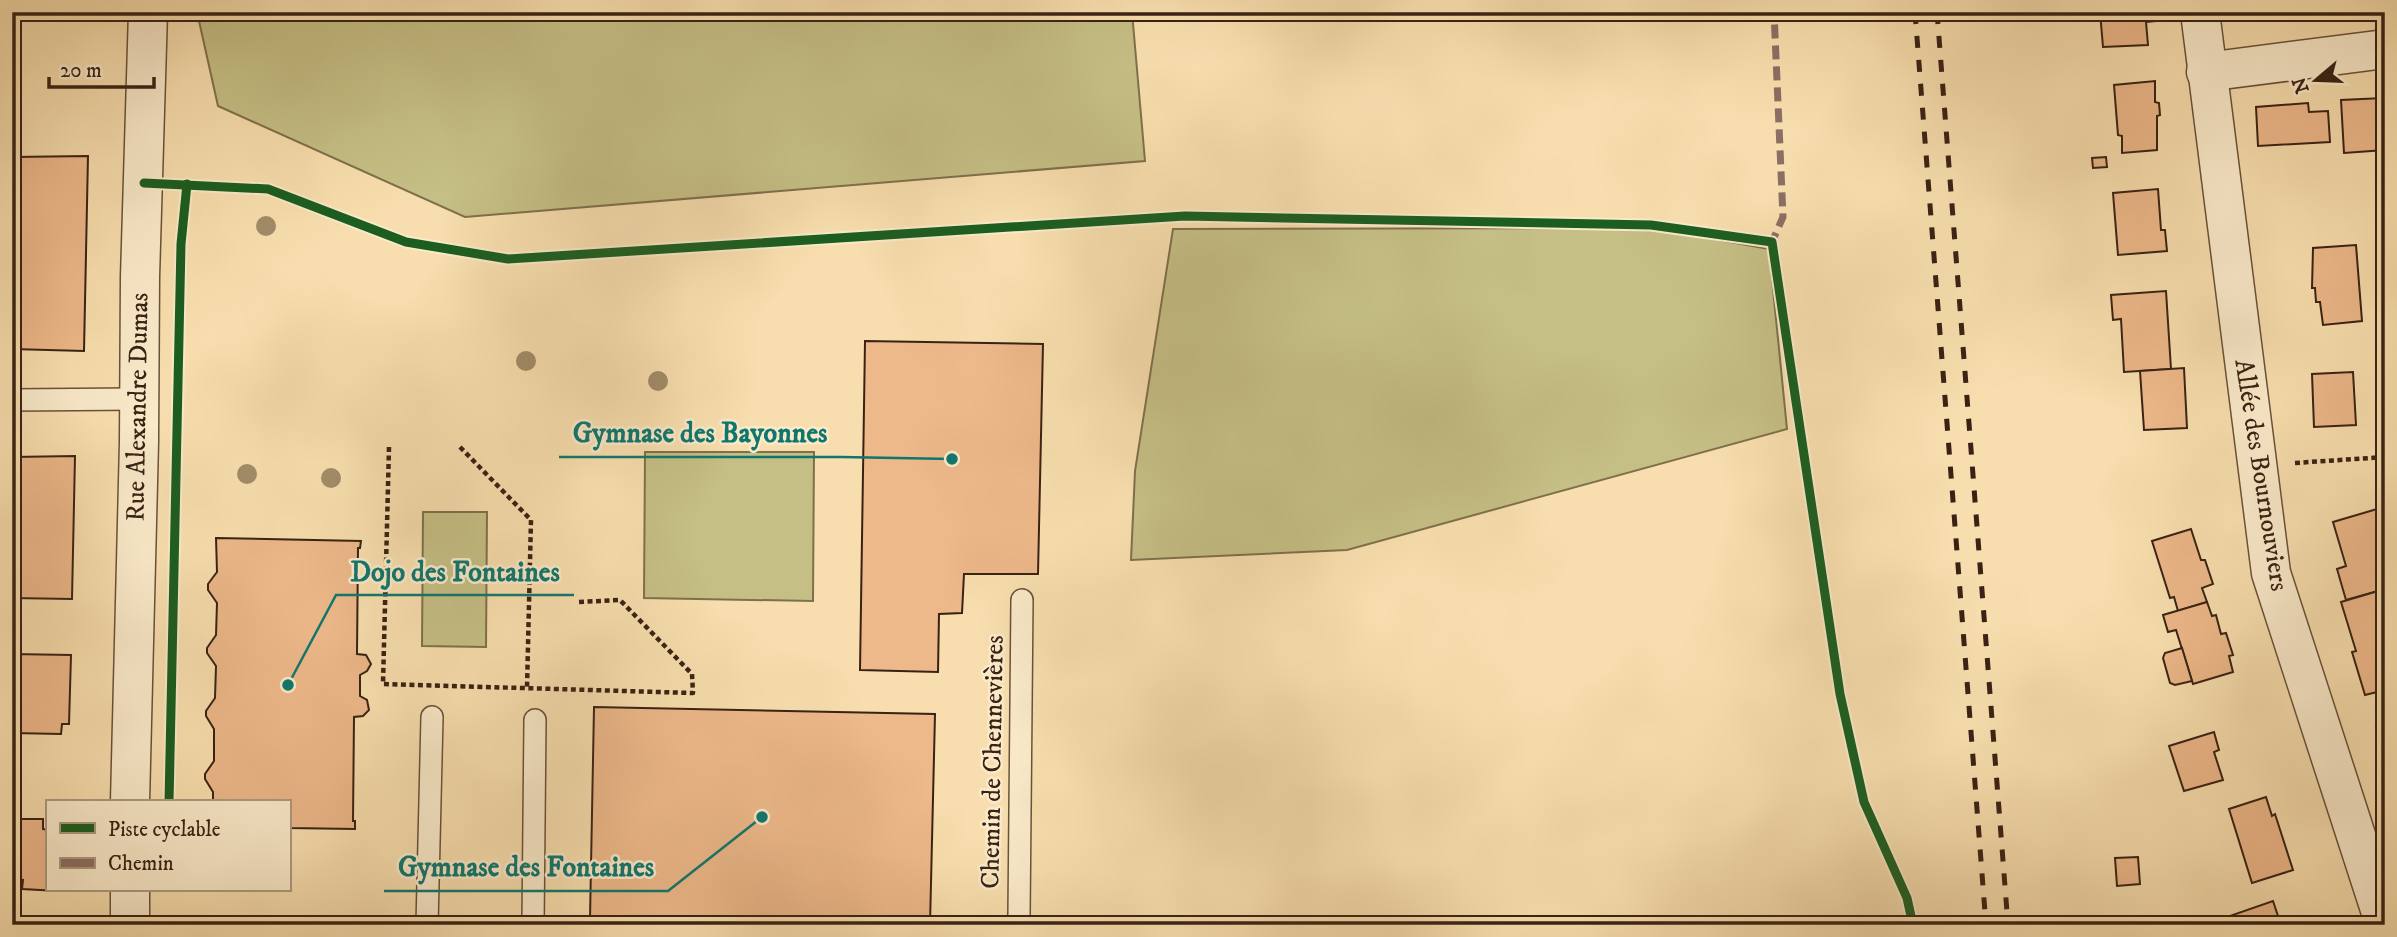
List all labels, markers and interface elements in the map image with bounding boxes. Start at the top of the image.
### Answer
scale bar [49,46,154,90]
north arrow [2282,46,2352,116]
text: 20 m [60,58,102,84]
text: N [2288,74,2315,96]
street label: Rue Alexandre Dumas [120,292,156,522]
street label: Allée des Bournouviers [2226,357,2296,593]
callout: Gymnase des Bayonnes [559,408,841,457]
text: Gymnase des Bayonnes [573,416,828,451]
callout: Dojo des Fontaines [336,546,574,595]
text: Dojo des Fontaines [350,555,560,590]
street label: Chemin de Chennevières [974,635,1012,889]
legend [46,800,290,892]
text: Piste cyclable [108,817,221,843]
callout: Gymnase des Fontaines [384,842,668,891]
text: Gymnase des Fontaines [398,850,655,885]
text: Chemin [108,851,174,877]

